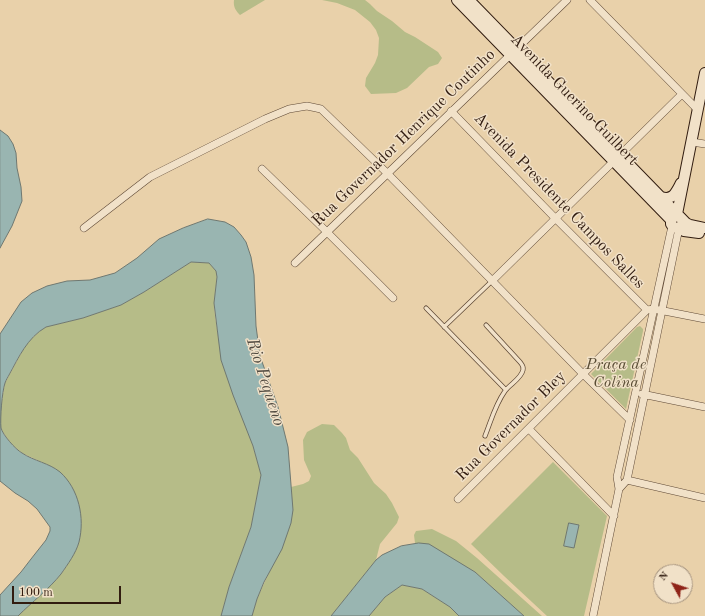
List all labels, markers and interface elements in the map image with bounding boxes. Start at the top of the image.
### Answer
street label: Avenida Guerino Guilbert [506,30,642,170]
street label: Rua Governador Henrique Coutinho [309,45,499,231]
street label: Avenida Presidente Campos Salles [470,109,648,293]
water label: Rio Pequeno [241,336,289,428]
park label: Praça de Colina [586,355,646,393]
street label: Rua Governador Bley [452,367,570,485]
north arrow [653,564,693,604]
text: N [657,570,671,583]
scale bar [14,578,123,604]
text: 100 m [19,587,53,599]

